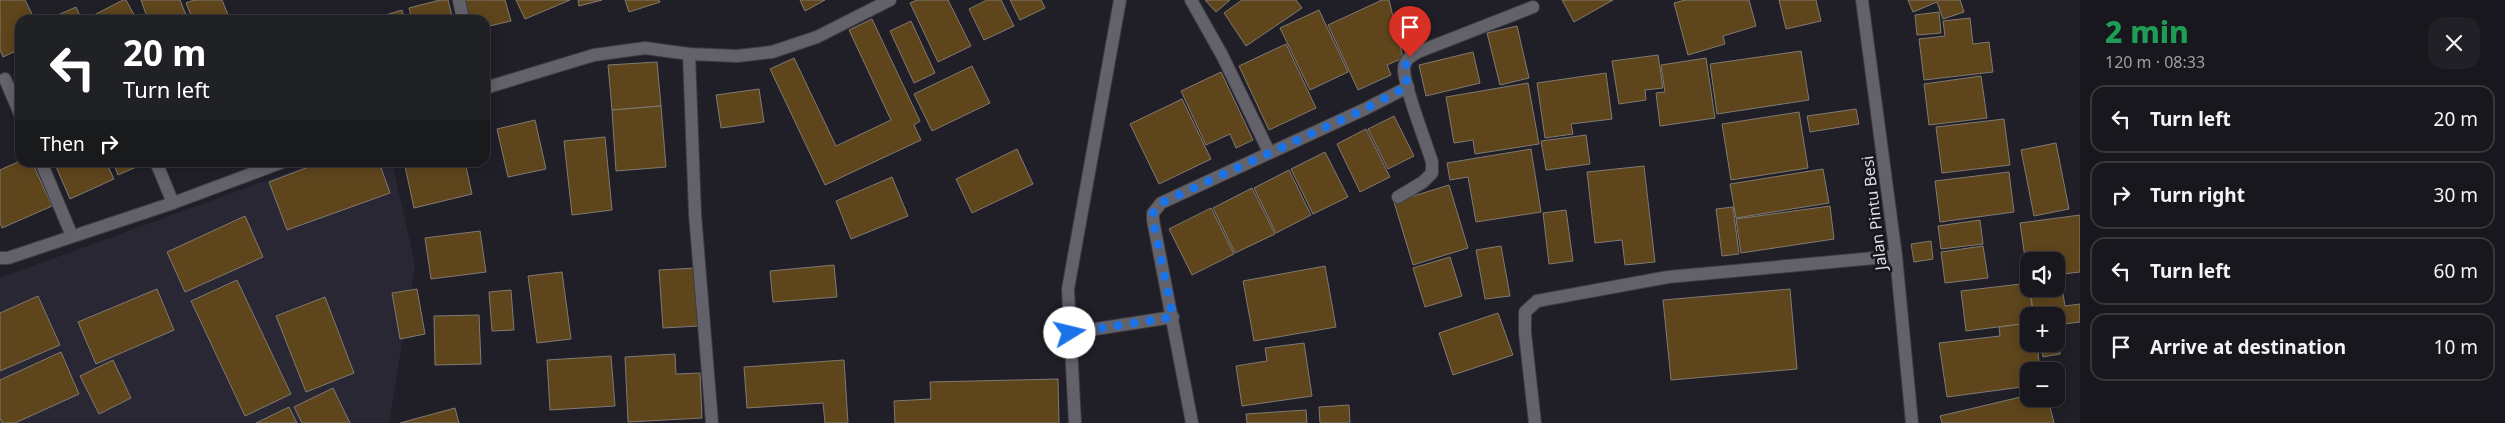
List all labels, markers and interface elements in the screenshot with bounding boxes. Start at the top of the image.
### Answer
pin [1389,6,1431,57]
text: 2 min [2105,11,2189,52]
icon: arrive [1396,13,1424,41]
button: close [2428,17,2480,69]
text: 20 m [123,29,206,76]
icon: left [40,35,105,100]
text: 120 m · 08:33 [2105,51,2205,73]
text: Turn left [123,74,210,104]
icon: left [2107,105,2135,133]
text: Turn left [2150,106,2231,132]
text: 20 m [2434,106,2478,132]
icon: right [95,130,123,158]
text: Then [40,131,85,157]
street label: Jalan Pintu Besi [1856,154,1892,274]
icon: right [2107,181,2135,209]
text: Turn right [2150,182,2245,208]
text: 30 m [2434,182,2478,208]
map controls [2020,252,2065,407]
button: sound [2020,252,2065,297]
icon: left [2107,257,2135,285]
text: Turn left [2150,258,2231,284]
text: 60 m [2434,258,2478,284]
position arrow [1043,306,1095,358]
button: + [2020,307,2065,352]
icon: arrive [2107,333,2135,361]
text: Arrive at destination [2150,334,2346,360]
text: 10 m [2434,334,2478,360]
button: − [2020,362,2065,407]

